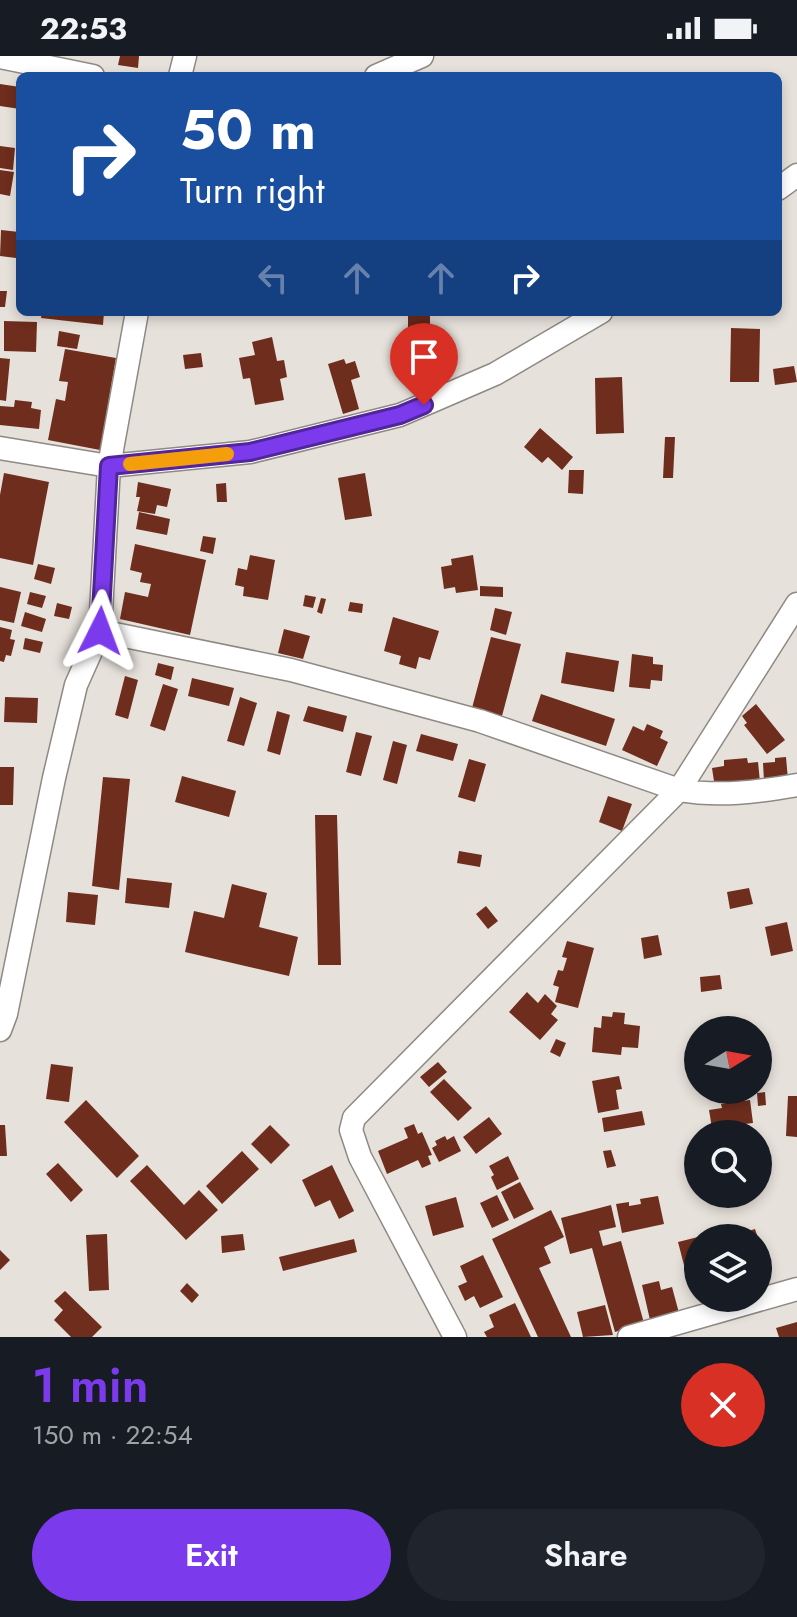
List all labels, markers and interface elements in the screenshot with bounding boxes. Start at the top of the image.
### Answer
text: 22:53 [40,7,127,50]
text: 50 m [180,89,316,170]
icon: right [48,104,152,208]
text: Turn right [180,164,325,216]
icon: left [251,256,295,300]
icon: ahead [335,256,379,300]
icon: ahead [419,256,463,300]
icon: right [503,256,547,300]
pin [390,323,458,405]
icon: arrive [402,335,446,379]
position arrow [58,589,142,673]
north arrow [684,1016,772,1104]
map controls [684,1016,772,1312]
button: search [684,1120,772,1208]
button: layers [684,1224,772,1312]
text: 1 min [32,1351,149,1420]
button: close [681,1363,765,1447]
text: 150 m · 22:54 [32,1416,193,1454]
button: Exit [32,1509,391,1601]
button: Share [407,1509,765,1601]

